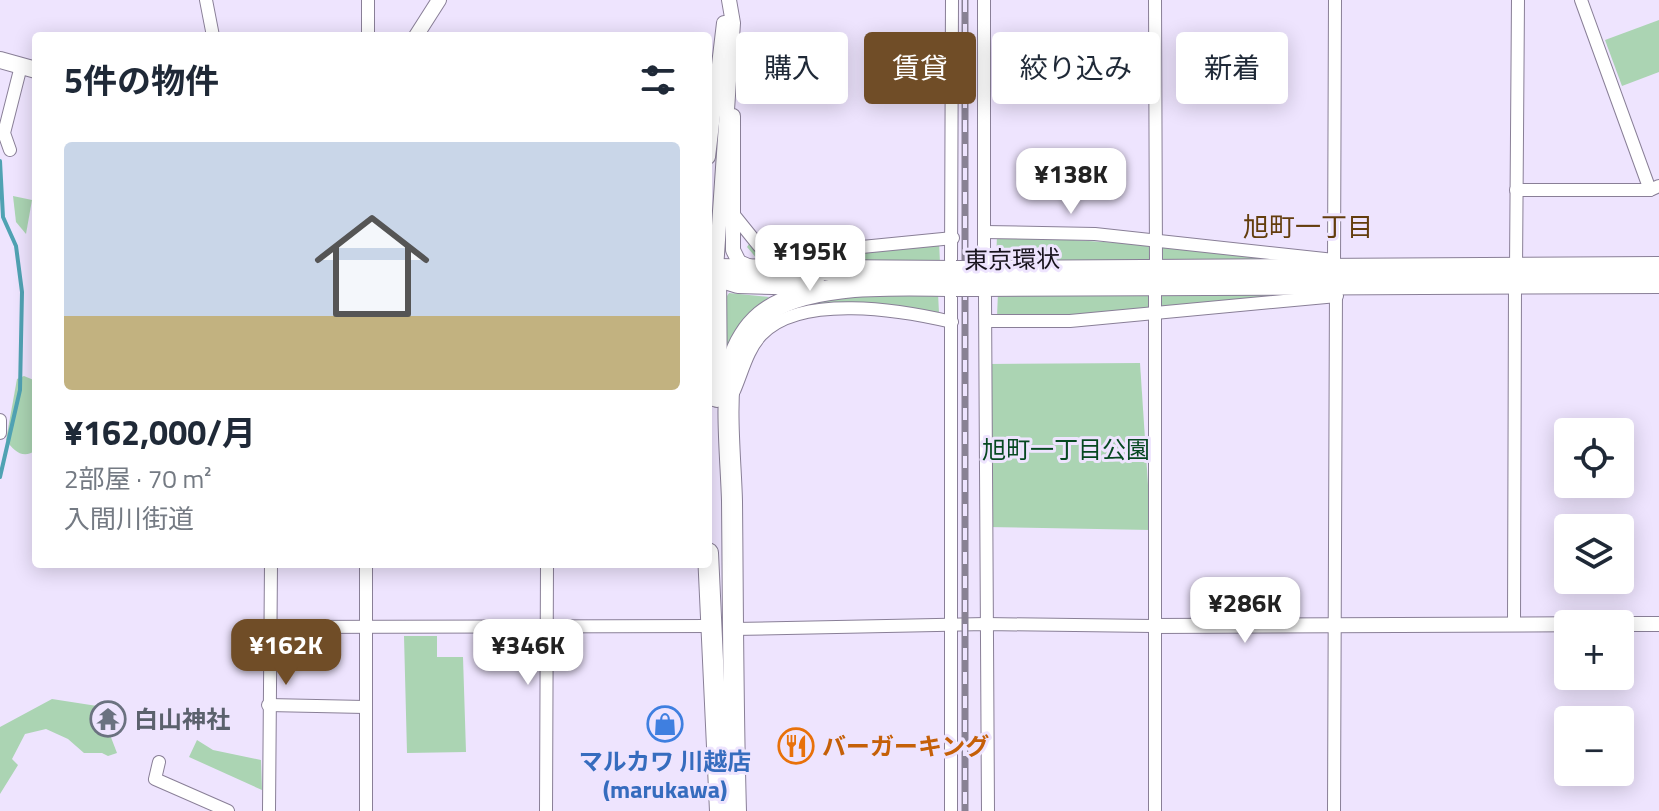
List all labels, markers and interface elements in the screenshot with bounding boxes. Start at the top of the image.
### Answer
chip: 購入 [736,32,848,104]
chip: 賃貸 [864,32,976,104]
chip: 絞り込み [992,32,1160,104]
chip: 新着 [1176,32,1288,104]
text: 5件の物件 [64,54,219,106]
icon: filters [636,58,680,102]
pin: ¥138K [1015,148,1127,216]
text: ¥138K [1034,154,1108,193]
icon: home [300,194,444,338]
district label: 旭町一丁目 [1243,207,1373,246]
pin: ¥195K [754,225,866,293]
text: ¥195K [773,231,847,270]
street label: 東京環状 [964,240,1060,278]
text: ¥162,000/月 [64,406,256,458]
map controls [1554,418,1634,786]
button: locate [1554,418,1634,498]
park label: 旭町一丁目公園 [982,431,1150,467]
text: 2部屋 · 70 m² [64,459,212,498]
text: 入間川街道 [64,499,194,538]
button: layers [1554,514,1634,594]
pin: ¥286K [1189,577,1301,645]
text: ¥286K [1208,583,1282,622]
button: + [1554,610,1634,690]
pin: ¥162K [230,619,342,687]
pin: ¥346K [472,619,584,687]
text: ¥162K [249,625,323,664]
text: ¥346K [491,625,565,664]
temple icon: 白山神社 [89,700,127,738]
place label: 白山神社 [134,701,230,737]
shop icon: マルカワ 川越店 (marukawa) [646,705,684,743]
button: − [1554,706,1634,786]
restaurant icon: バーガーキング [777,727,815,765]
place label: バーガーキング [822,728,989,764]
place label: マルカワ 川越店 (marukawa) [579,743,751,807]

